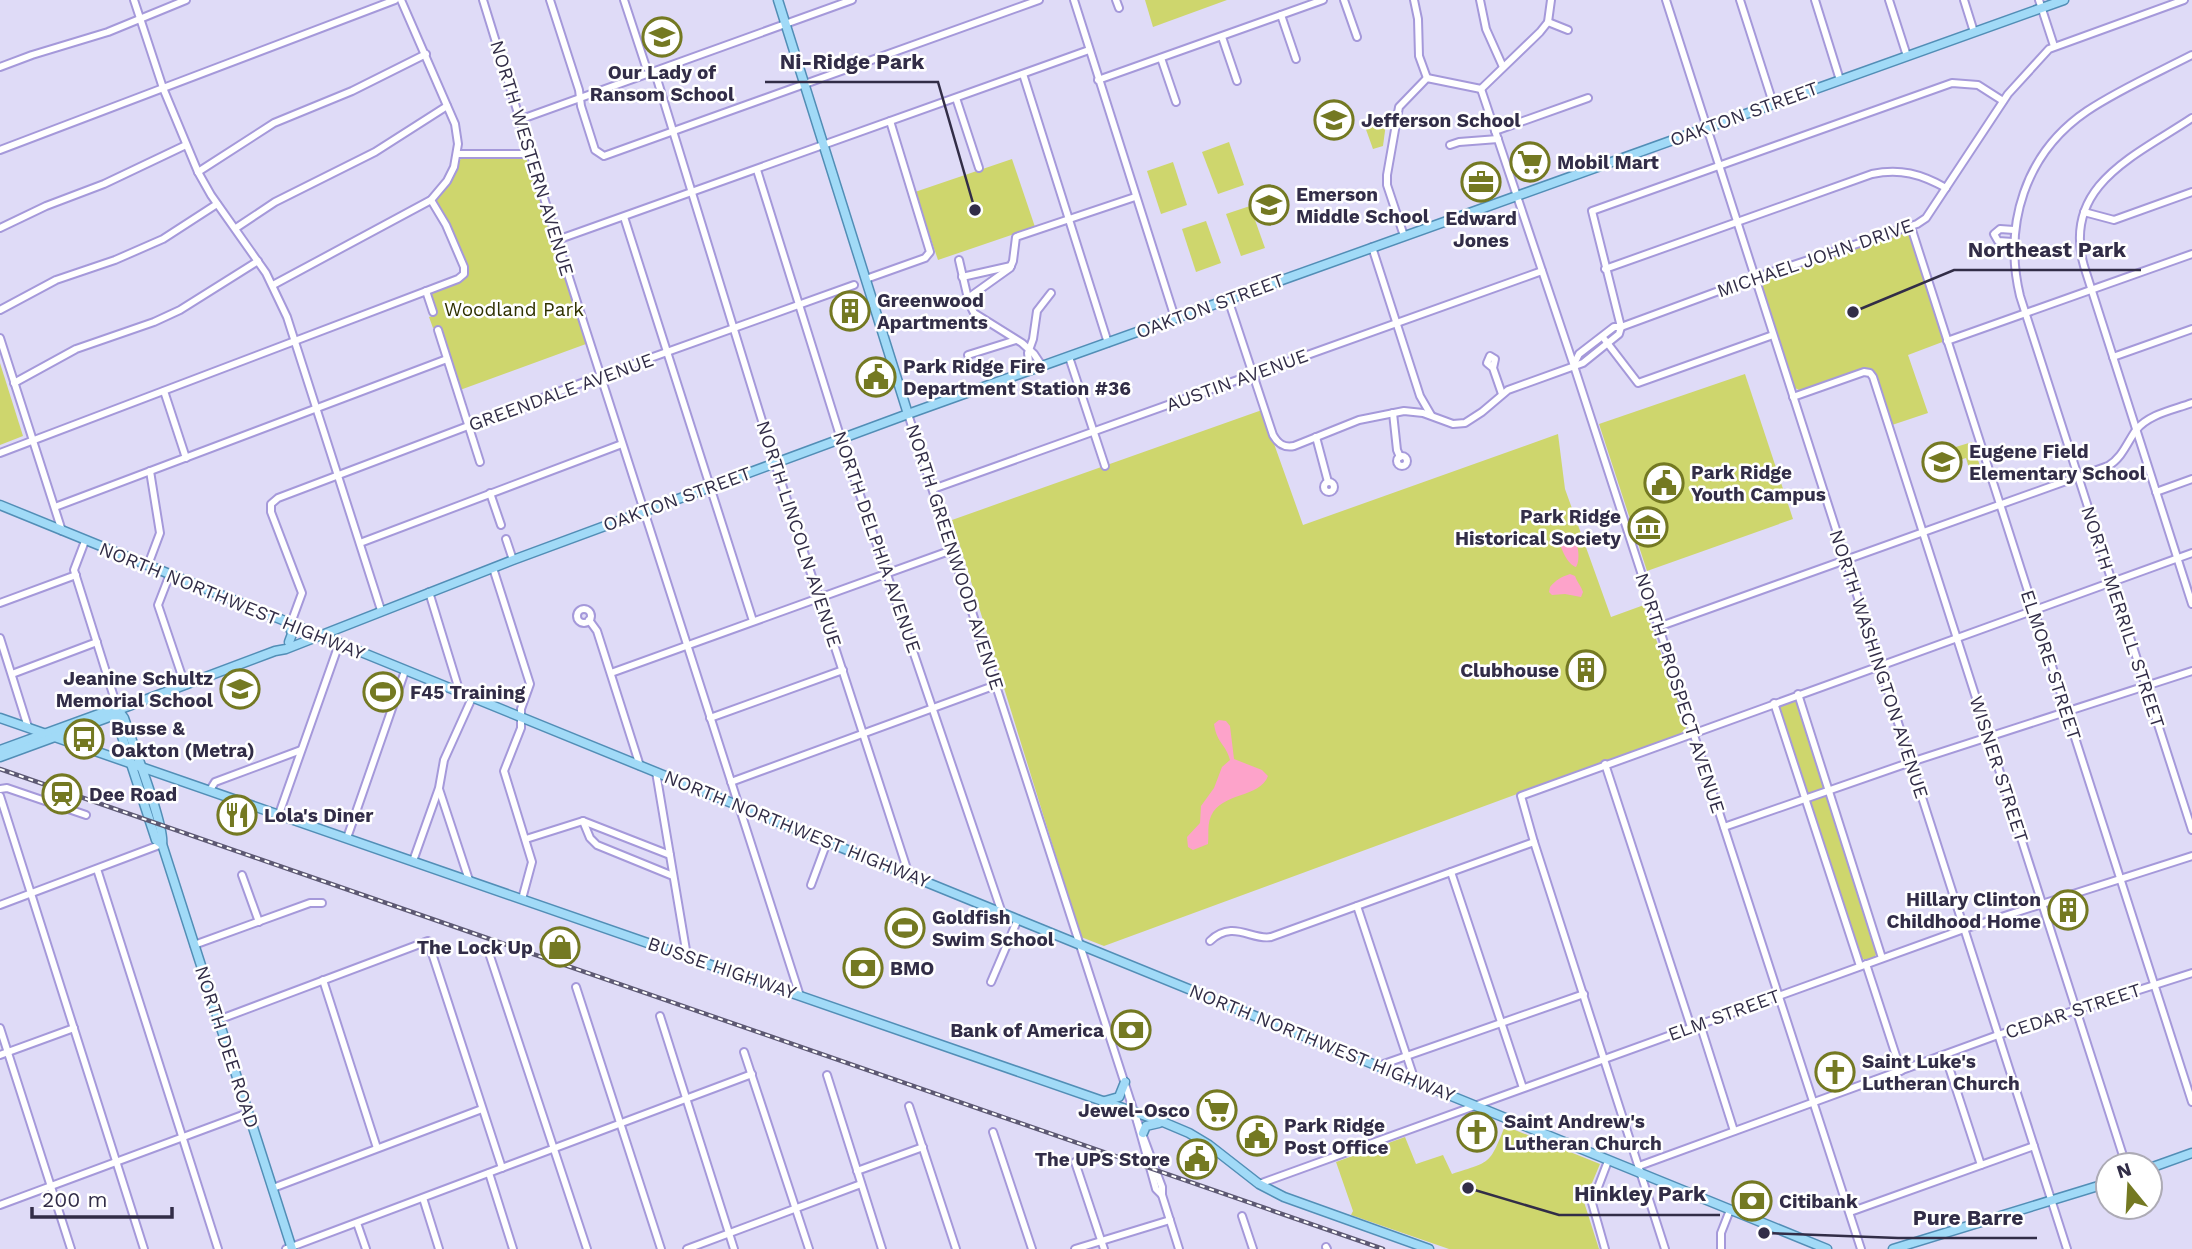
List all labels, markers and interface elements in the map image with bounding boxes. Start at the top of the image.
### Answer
school or university icon: Our Lady of Ransom School [641,16,683,58]
street label: NORTH WESTERN AVENUE [485,37,579,279]
callout: Ni-Ridge Park [765,40,938,82]
text: Ni-Ridge Park [780,49,925,74]
place label: Our Lady of Ransom School [590,61,735,106]
street label: OAKTON STREET [1667,77,1821,151]
school or university icon: Jefferson School [1313,99,1355,141]
place label: Jefferson School [1361,109,1521,132]
supermarket icon: Mobil Mart [1509,141,1551,183]
place label: Mobil Mart [1557,151,1660,174]
office icon: Edward Jones [1460,161,1502,203]
place label: Emerson Middle School [1296,183,1430,228]
school or university icon: Emerson Middle School [1248,184,1290,226]
place label: Edward Jones [1445,207,1517,252]
street label: MICHAEL JOHN DRIVE [1714,214,1916,302]
callout: Northeast Park [1954,228,2141,270]
text: Northeast Park [1968,237,2127,262]
street label: OAKTON STREET [1133,269,1287,343]
place label: Greenwood Apartments [877,289,988,334]
building icon: Greenwood Apartments [829,290,871,332]
park label: Woodland Park [444,298,584,321]
street label: AUSTIN AVENUE [1163,344,1311,416]
street label: GREENDALE AVENUE [465,348,657,436]
place label: Park Ridge Fire Department Station #36 [903,355,1131,400]
public building icon: Park Ridge Fire Department Station #36 [855,356,897,398]
street label: NORTH LINCOLN AVENUE [751,418,847,650]
street label: NORTH GREENWOOD AVENUE [901,421,1009,693]
street label: NORTH DELPHIA AVENUE [828,428,926,656]
place label: Eugene Field Elementary School [1969,440,2147,485]
school or university icon: Eugene Field Elementary School [1921,441,1963,483]
place label: Park Ridge Youth Campus [1691,461,1826,506]
street label: OAKTON STREET [600,462,754,536]
public building icon: Park Ridge Youth Campus [1643,462,1685,504]
street label: NORTH MERRILL STREET [2076,503,2170,731]
place label: Park Ridge Historical Society [1455,505,1621,550]
museum icon: Park Ridge Historical Society [1627,506,1669,548]
street label: NORTH WASHINGTON AVENUE [1825,527,1933,801]
street label: NORTH NORTHWEST HIGHWAY [96,537,368,665]
street label: NORTH PROSPECT AVENUE [1630,570,1730,816]
street label: ELMORE STREET [2016,587,2086,743]
building icon: Clubhouse [1565,649,1607,691]
place label: Clubhouse [1460,659,1559,682]
place label: Jeanine Schultz Memorial School [56,667,214,712]
school or university icon: Jeanine Schultz Memorial School [219,668,261,710]
sports icon: F45 Training [362,671,404,713]
place label: F45 Training [410,681,525,704]
street label: WISNER STREET [1964,693,2034,845]
place label: Busse & Oakton (Metra) [111,717,255,762]
bus stop icon: Busse & Oakton (Metra) [63,718,105,760]
street label: NORTH NORTHWEST HIGHWAY [661,765,933,893]
station icon: Dee Road [41,773,83,815]
place label: Dee Road [89,783,177,806]
restaurant icon: Lola's Diner [216,794,258,836]
place label: Lola's Diner [264,804,374,827]
place label: Hillary Clinton Childhood Home [1886,888,2041,933]
building icon: Hillary Clinton Childhood Home [2047,889,2089,931]
place label: Goldfish Swim School [932,906,1055,951]
sports icon: Goldfish Swim School [884,907,926,949]
shop icon: The Lock Up [539,926,581,968]
street label: BUSSE HIGHWAY [645,932,800,1004]
place label: The Lock Up [417,936,533,959]
bank icon: BMO [842,947,884,989]
place label: BMO [890,957,934,980]
street label: NORTH DEE ROAD [190,963,264,1131]
street label: CEDAR STREET [2002,978,2144,1044]
street label: NORTH NORTHWEST HIGHWAY [1186,979,1458,1107]
street label: ELM STREET [1665,984,1783,1046]
bank icon: Bank of America [1110,1009,1152,1051]
place label: Bank of America [950,1019,1104,1042]
place label: Saint Luke's Lutheran Church [1862,1050,2020,1095]
church icon: Saint Luke's Lutheran Church [1814,1051,1856,1093]
supermarket icon: Jewel-Osco [1196,1089,1238,1131]
place label: Jewel-Osco [1078,1099,1190,1122]
place label: Saint Andrew's Lutheran Church [1504,1110,1662,1155]
church icon: Saint Andrew's Lutheran Church [1456,1111,1498,1153]
place label: Park Ridge Post Office [1284,1114,1388,1159]
public building icon: Park Ridge Post Office [1236,1115,1278,1157]
public building icon: The UPS Store [1176,1138,1218,1180]
place label: The UPS Store [1035,1148,1170,1171]
north arrow [2094,1151,2164,1221]
text: N [2114,1157,2134,1183]
callout: Hinkley Park [1559,1173,1720,1215]
scale bar [32,1176,172,1220]
bank icon: Citibank [1731,1180,1773,1222]
text: Hinkley Park [1574,1181,1707,1206]
text: 200 m [42,1187,108,1212]
place label: Citibank [1779,1190,1858,1213]
callout: Pure Barre [1898,1196,2037,1238]
text: Pure Barre [1913,1205,2023,1230]

